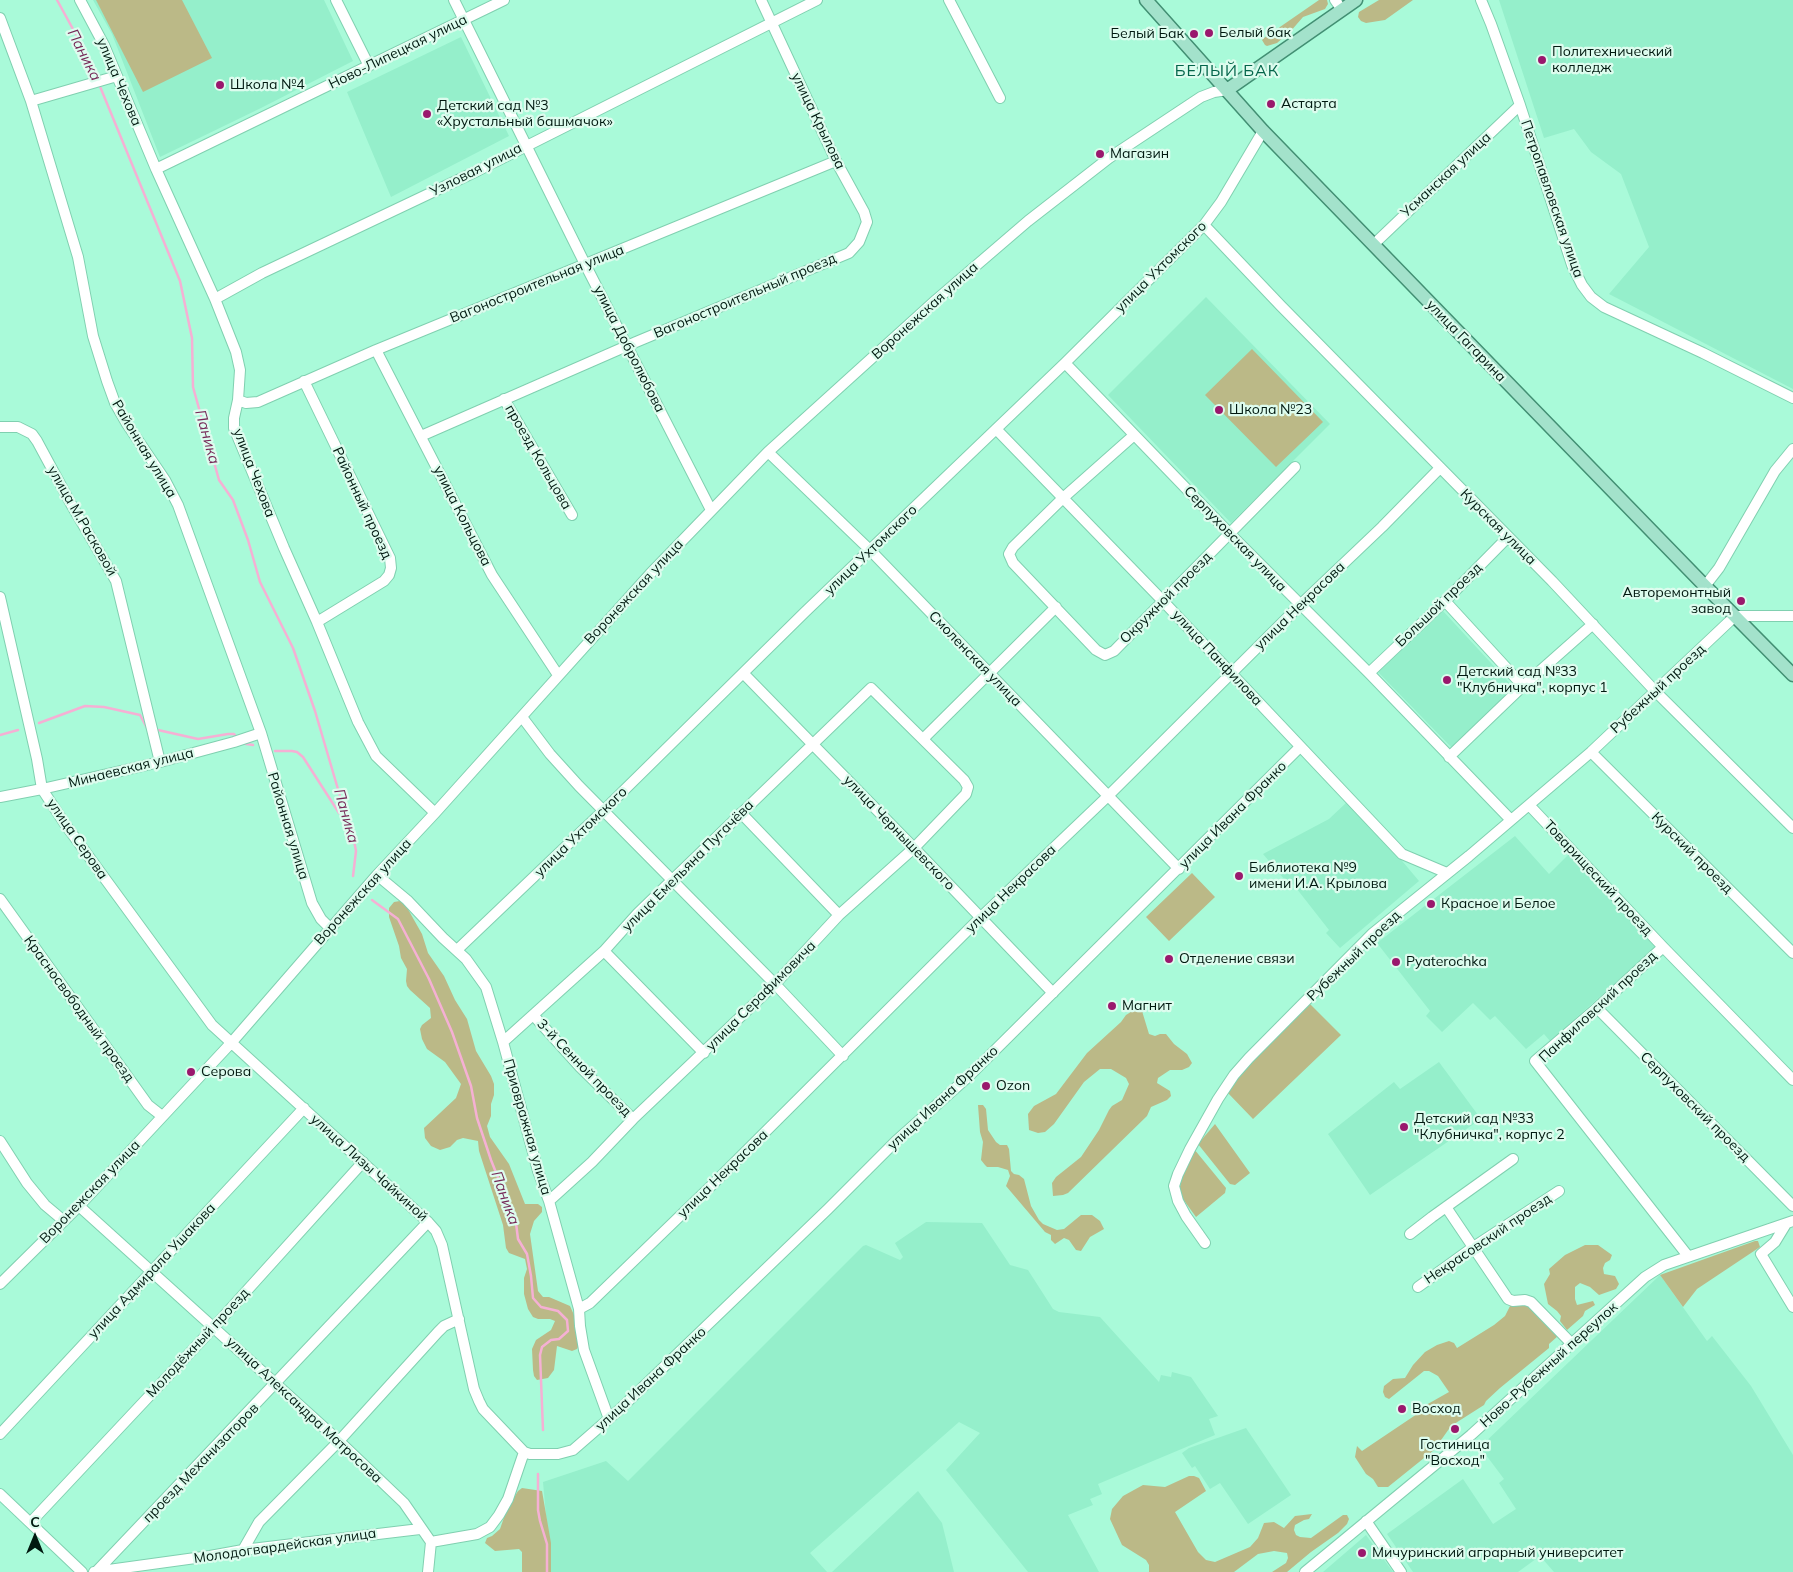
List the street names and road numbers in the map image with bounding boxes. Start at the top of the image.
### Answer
street label: Ново-Липецкая улица [326,11,470,93]
street label: улица Чехова [93,36,145,128]
street label: улица Крылова [787,70,849,172]
street label: Петропавловская улица [1517,118,1587,280]
street label: Усманская улица [1397,129,1495,221]
street label: Узловая улица [427,140,525,200]
street label: улица Ухтомского [1112,218,1210,316]
street label: Вагоностроительная улица [447,241,627,327]
street label: Вагоностроительный проезд [651,250,839,342]
street label: Воронежская улица [868,259,982,363]
street label: улица Добролюбова [590,283,668,415]
street label: улица Гагарина [1423,297,1509,385]
street label: Районная улица [108,397,180,501]
street label: проезд Кольцова [501,402,575,512]
street label: улица Чехова [229,426,279,520]
street label: Районный проезд [329,444,395,562]
street label: улица М.Расковой [44,463,120,579]
street label: улица Кольцова [429,463,495,569]
street label: Серпуховская улица [1180,483,1290,595]
street label: Курская улица [1457,486,1539,568]
street label: улица Ухтомского [821,501,921,599]
street label: Воронежская улица [581,536,687,648]
street label: Окружной проезд [1117,549,1215,647]
street label: улица Некрасова [1251,559,1349,653]
street label: Большой проезд [1392,560,1486,650]
street label: улица Панфилова [1168,607,1266,709]
street label: Смоленская улица [925,608,1025,710]
street label: Рубежный проезд [1607,641,1709,737]
street label: Минаевская улица [67,744,195,792]
street label: улица Ивана Франко [1176,758,1290,872]
street label: Районная улица [264,770,312,882]
street label: улица Чернышевского [840,772,958,894]
street label: улица Ухтомского [531,783,631,881]
street label: улица Серова [43,795,111,883]
street label: улица Емельяна Пугачёва [619,797,757,935]
street label: Курский проезд [1648,809,1736,897]
street label: Товарищеский проезд [1540,817,1656,939]
street label: Воронежская улица [311,835,415,949]
street label: улица Некрасова [962,842,1060,936]
street label: Рубежный проезд [1304,907,1404,1005]
street label: Красносвободный проезд [20,932,138,1086]
street label: улица Серафимовича [703,938,819,1054]
street label: Панфиловский проезд [1536,948,1660,1066]
street label: 3-й Сенной проезд [533,1016,635,1120]
street label: улица Ивана Франко [884,1042,1002,1154]
street label: Серпуховский проезд [1637,1049,1753,1165]
street label: Приовражная улица [499,1057,555,1197]
street label: улица Лизы Чайкиной [307,1111,431,1225]
street label: улица Некрасова [674,1127,772,1221]
street label: Воронежская улица [36,1137,144,1247]
street label: Некрасовский проезд [1421,1190,1555,1288]
street label: улица Адмирала Ушакова [85,1200,219,1342]
street label: Молодёжный проезд [143,1285,253,1401]
street label: Ново-Рубежный переулок [1477,1299,1621,1431]
street label: улица Ивана Франко [592,1323,710,1435]
street label: улица Александра Матросова [223,1333,385,1487]
street label: проезд Механизаторов [140,1400,262,1526]
street label: Молодогвардейская улица [193,1525,377,1567]

